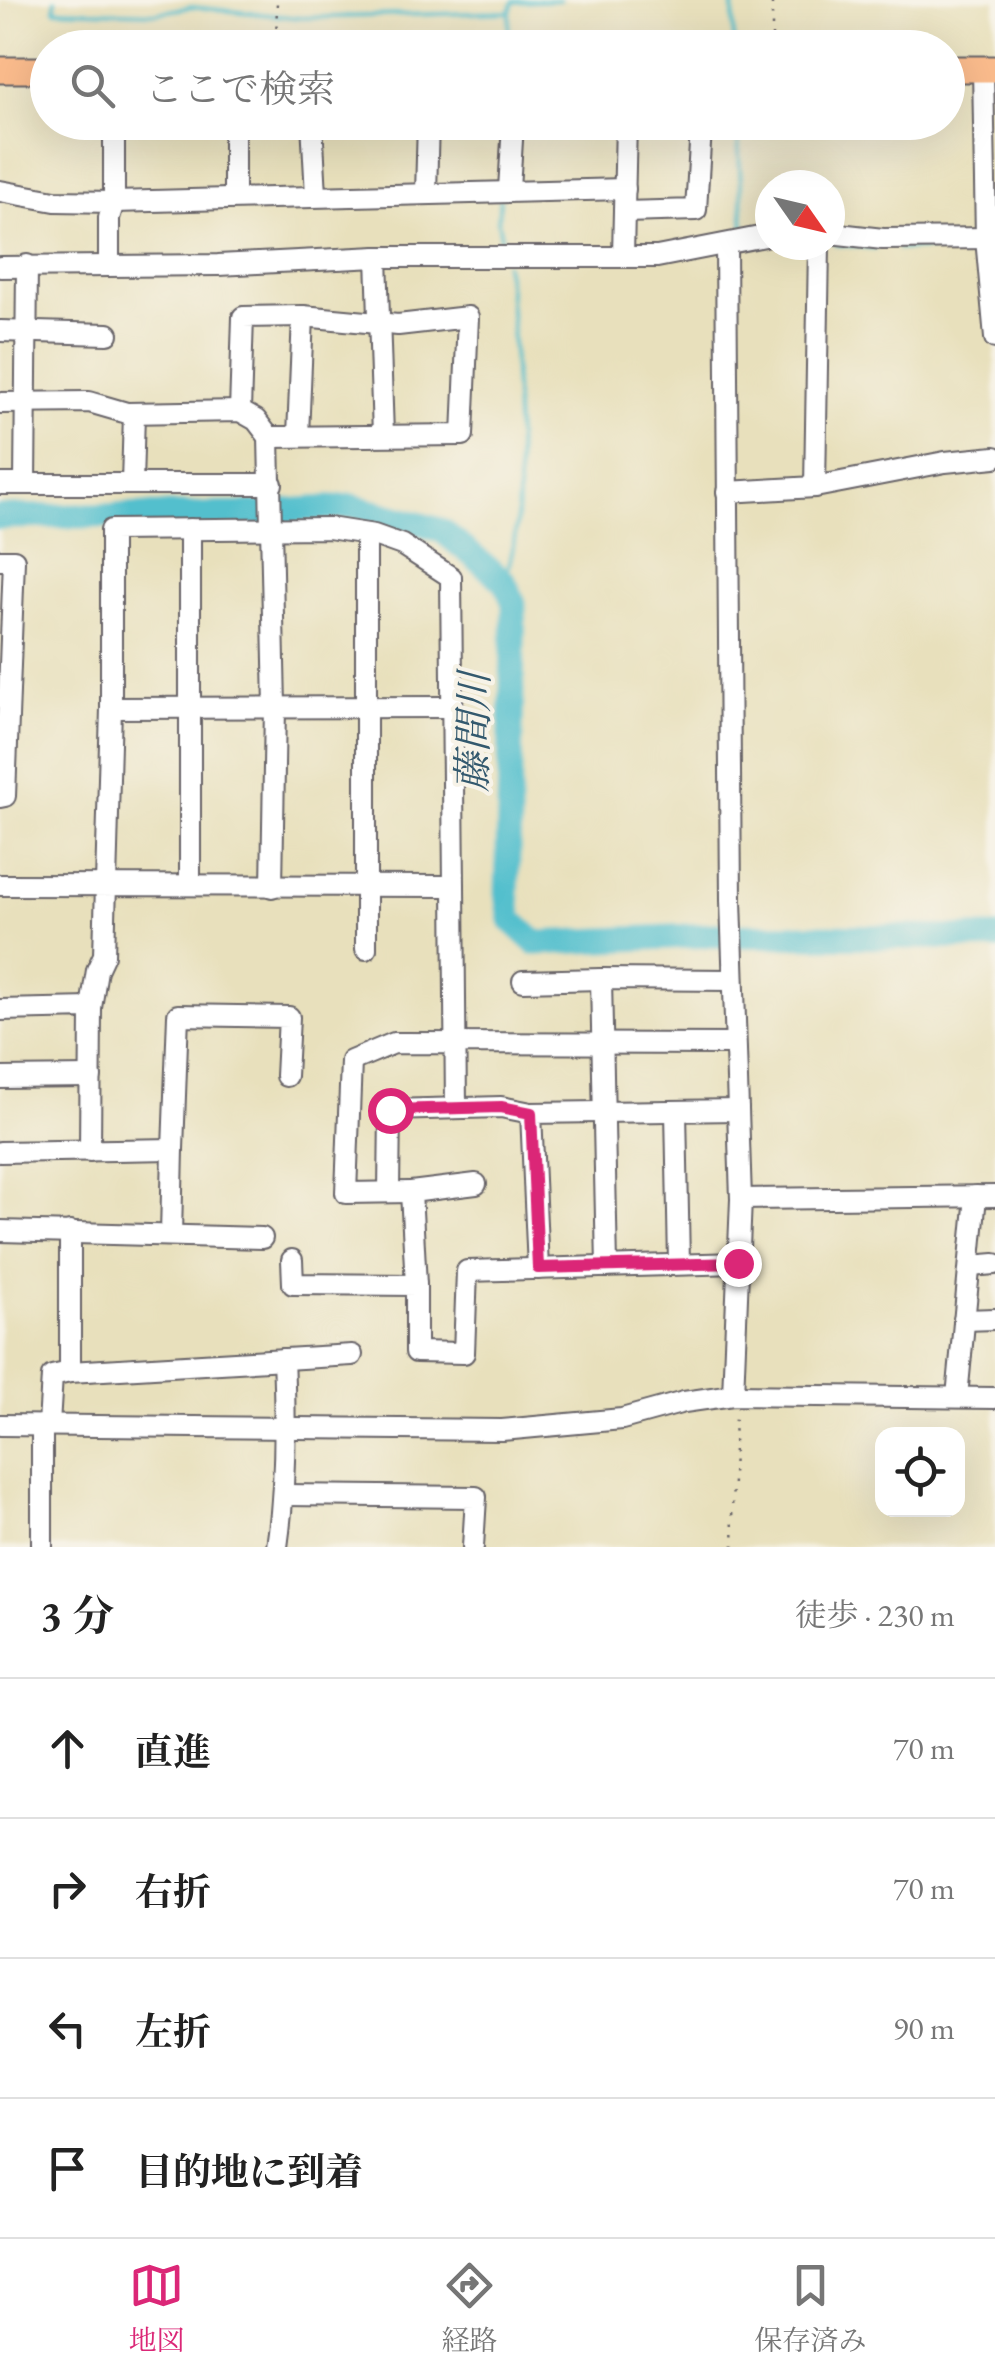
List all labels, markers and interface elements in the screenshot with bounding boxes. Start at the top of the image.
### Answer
search box [30,30,965,140]
icon: search [65,58,120,113]
text: ここで検索 [145,64,335,113]
north arrow [755,170,845,260]
water label: 藤間川 [446,668,500,792]
route start [368,1088,414,1134]
route end [716,1241,762,1287]
map controls [875,1427,965,1517]
button: locate [875,1427,965,1517]
text: 3 分 [40,1588,114,1643]
text: 徒歩 · 230 m [794,1594,955,1636]
icon: ahead [40,1721,95,1776]
text: 直進 [135,1727,211,1776]
text: 70 m [893,1727,955,1769]
icon: right [40,1861,95,1916]
text: 右折 [135,1867,211,1916]
text: 70 m [893,1867,955,1909]
icon: left [40,2001,95,2056]
text: 左折 [135,2007,211,2056]
text: 90 m [893,2007,955,2049]
icon: arrive [40,2141,95,2196]
text: 目的地に到着 [135,2147,363,2196]
tab: 地図 [128,2258,185,2358]
tab: 経路 [441,2258,498,2358]
tab: 保存済み [754,2258,867,2358]

